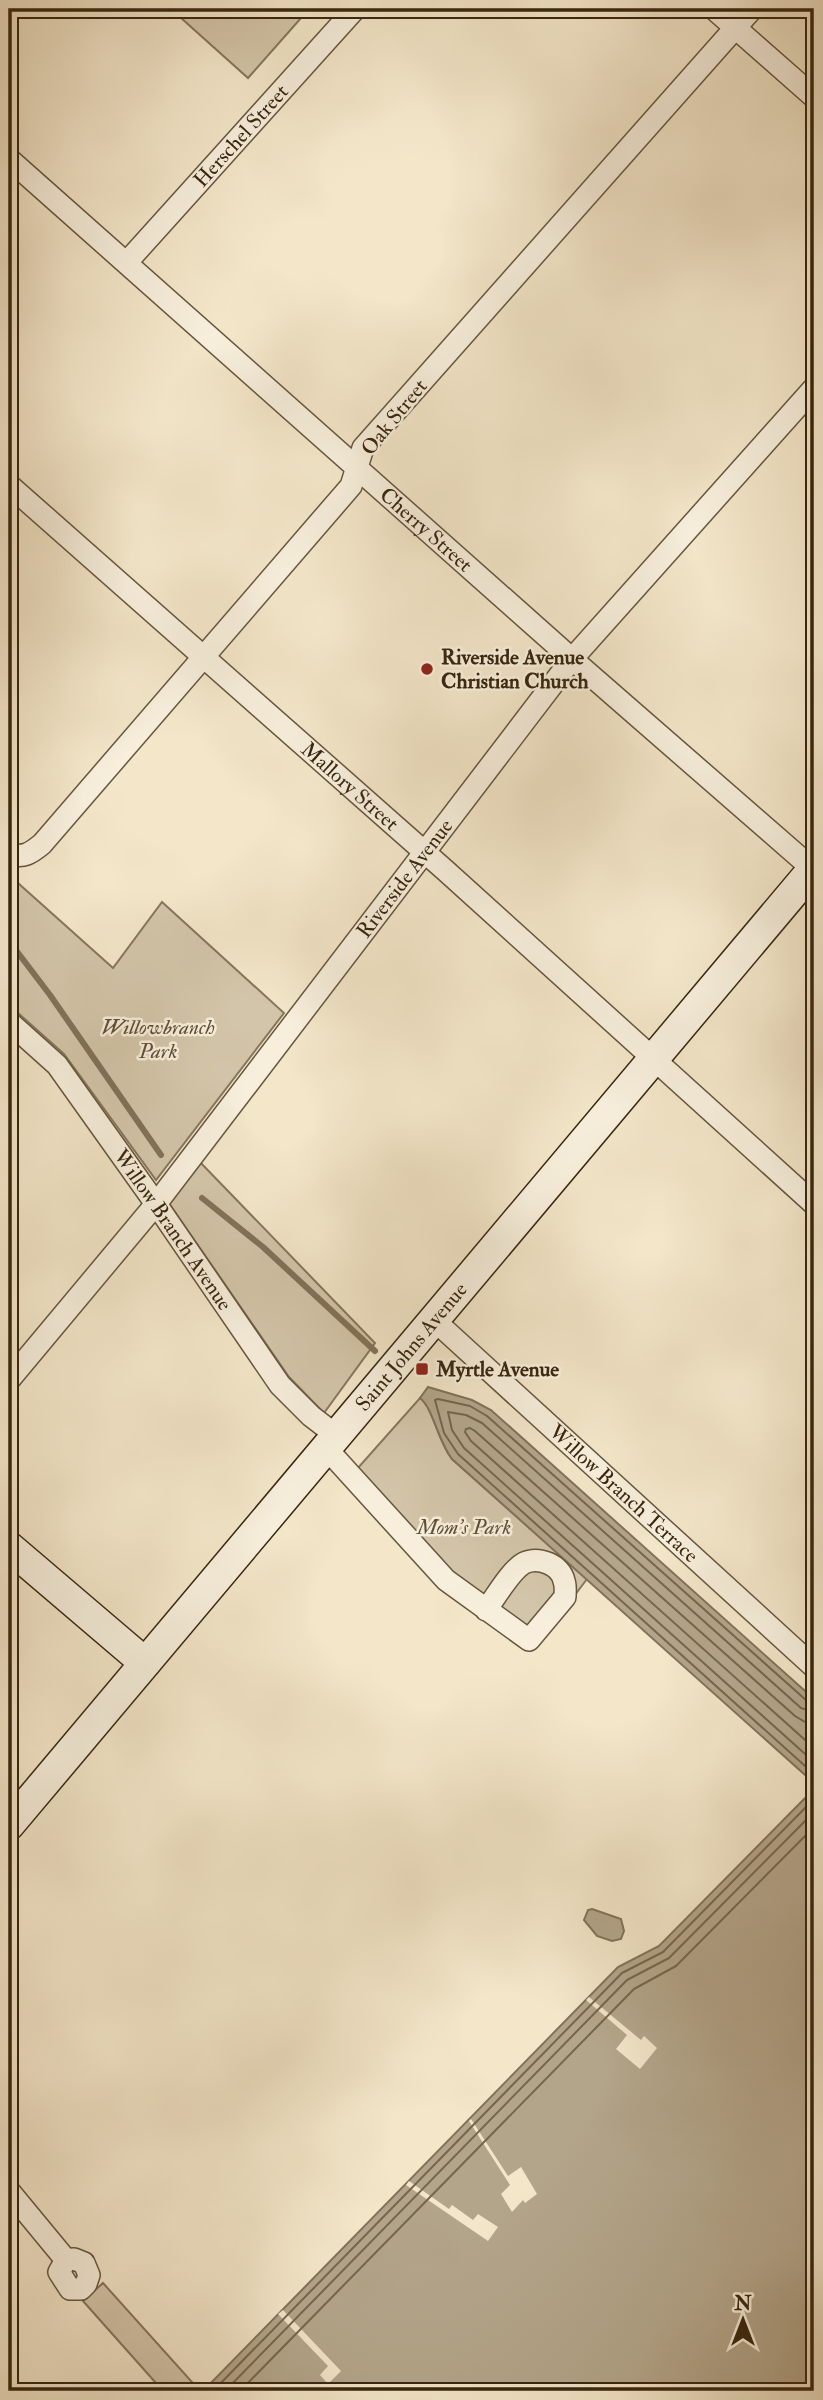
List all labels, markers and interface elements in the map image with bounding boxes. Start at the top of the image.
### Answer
street label: Herschel Street [188,79,295,193]
street label: Oak Street [355,373,434,461]
street label: Cherry Street [374,482,478,578]
place label: Riverside Avenue Christian Church [441,644,589,695]
marker: Riverside Avenue Christian Church [419,661,435,677]
street label: Mallory Street [295,736,404,837]
street label: Riverside Avenue [351,813,459,944]
park label: Willowbranch Park [101,1014,215,1065]
street label: Willow Branch Avenue [107,1143,238,1316]
street label: Saint Johns Avenue [350,1277,474,1417]
place label: Myrtle Avenue [435,1356,559,1383]
marker: Myrtle Avenue [414,1361,430,1377]
street label: Willow Branch Terrace [542,1418,704,1569]
park label: Mom's Park [415,1514,511,1541]
north arrow [708,2284,778,2354]
text: N [733,2292,752,2316]

